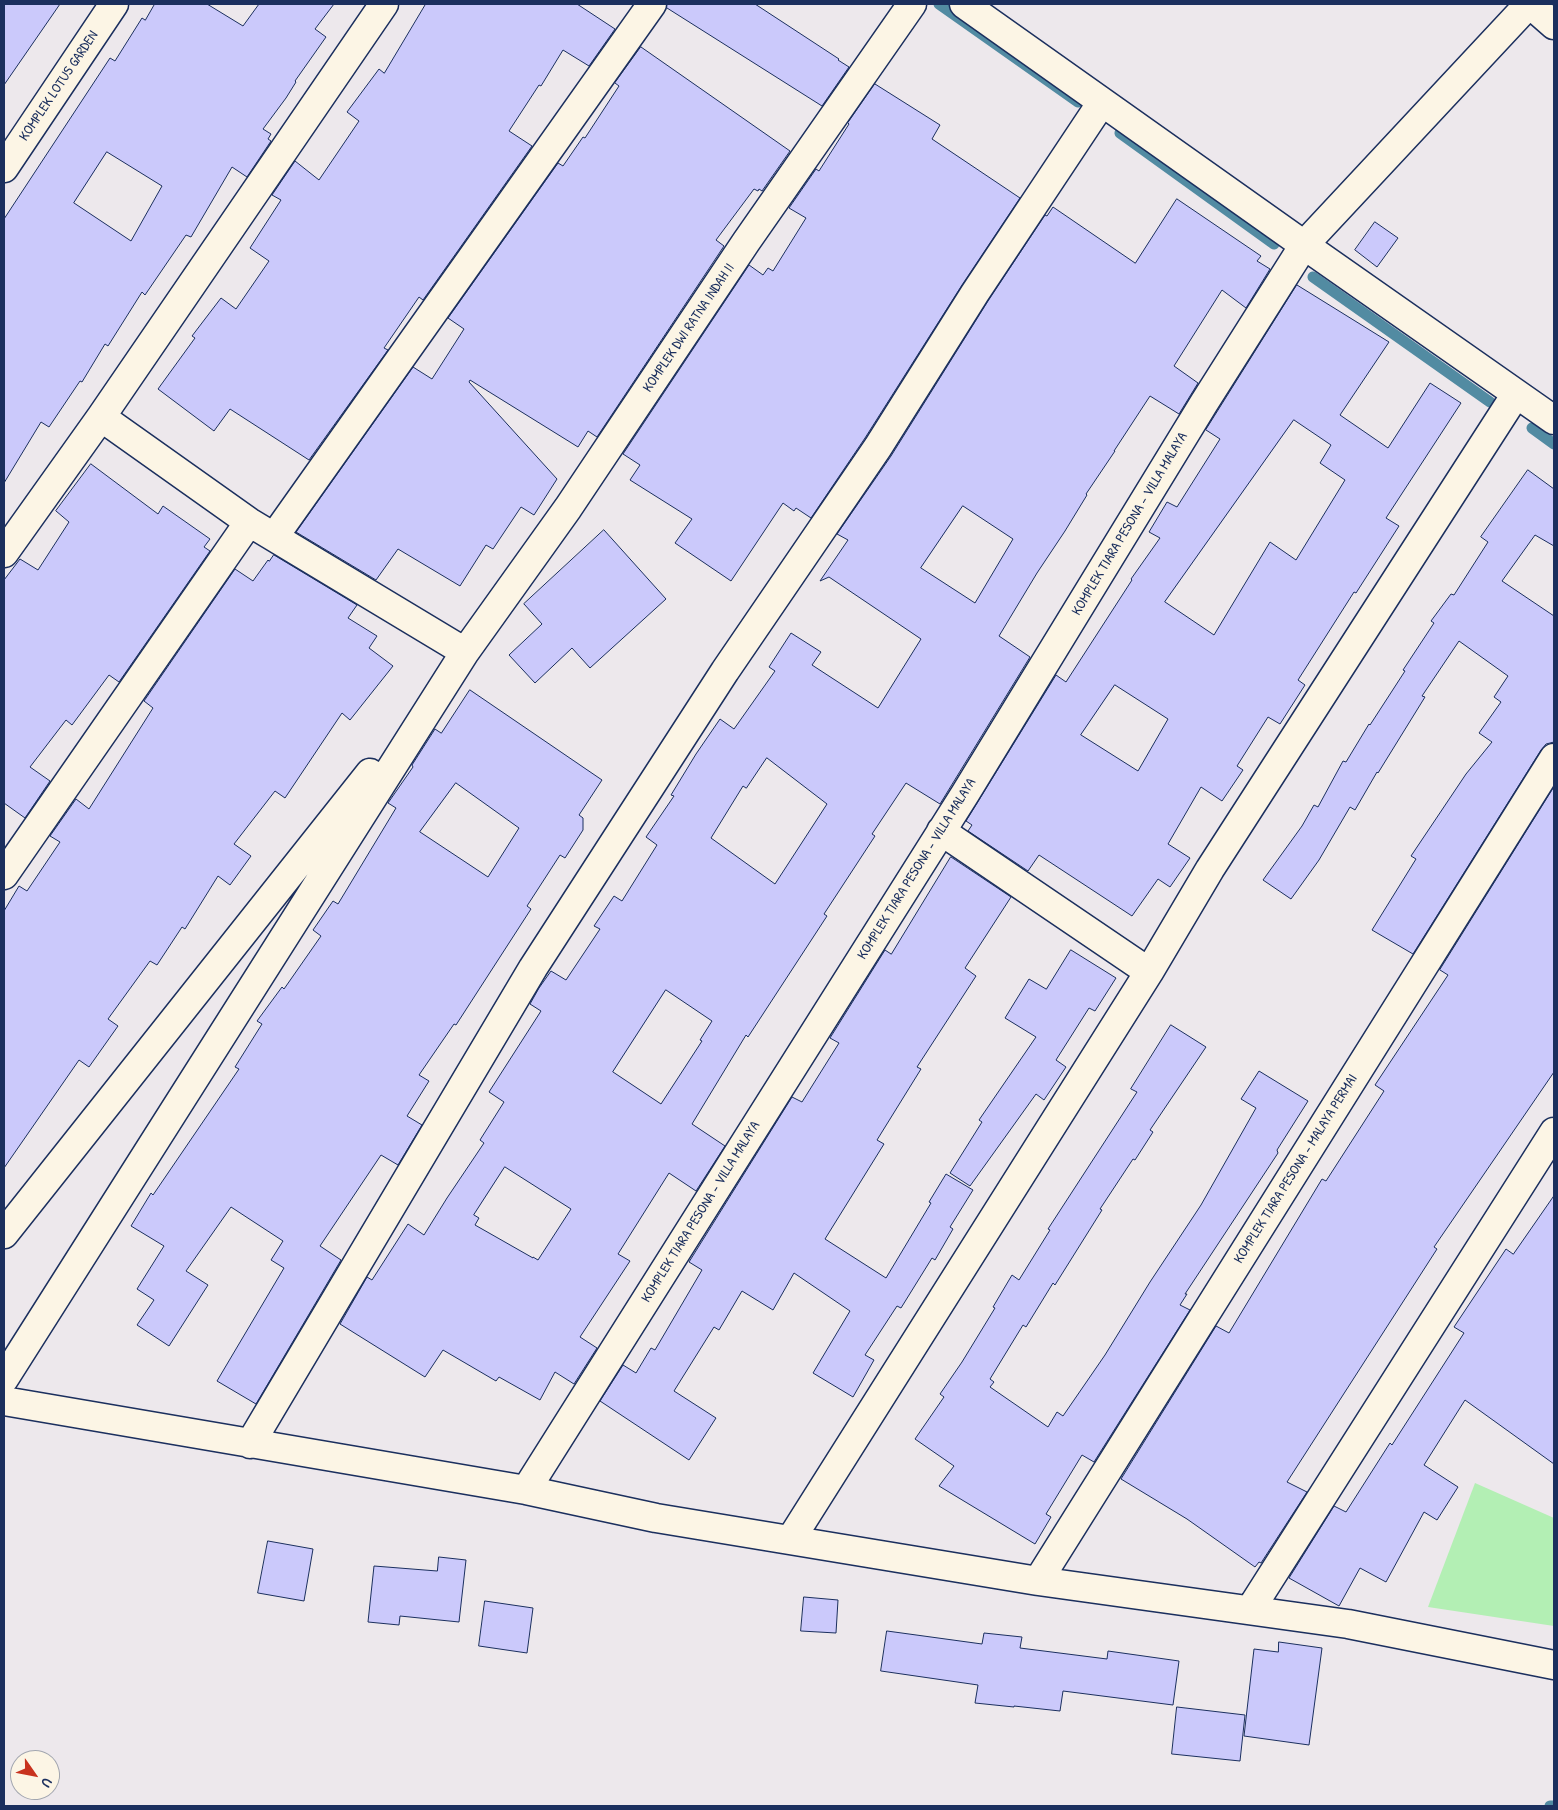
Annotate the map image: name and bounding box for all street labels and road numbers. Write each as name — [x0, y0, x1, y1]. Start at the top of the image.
street label: KOMPLEK LOTUS GARDEN — [16, 28, 102, 144]
street label: KOMPLEK DWI RATNA INDAH II — [640, 260, 738, 396]
street label: KOMPLEK TIARA PESONA - VILLA MALAYA — [1069, 429, 1191, 619]
street label: KOMPLEK TIARA PESONA - VILLA MALAYA — [854, 775, 980, 963]
street label: KOMPLEK TIARA PESONA - MALAYA PERMAI — [1231, 1071, 1361, 1267]
street label: KOMPLEK TIARA PESONA - VILLA MALAYA — [638, 1118, 764, 1306]

